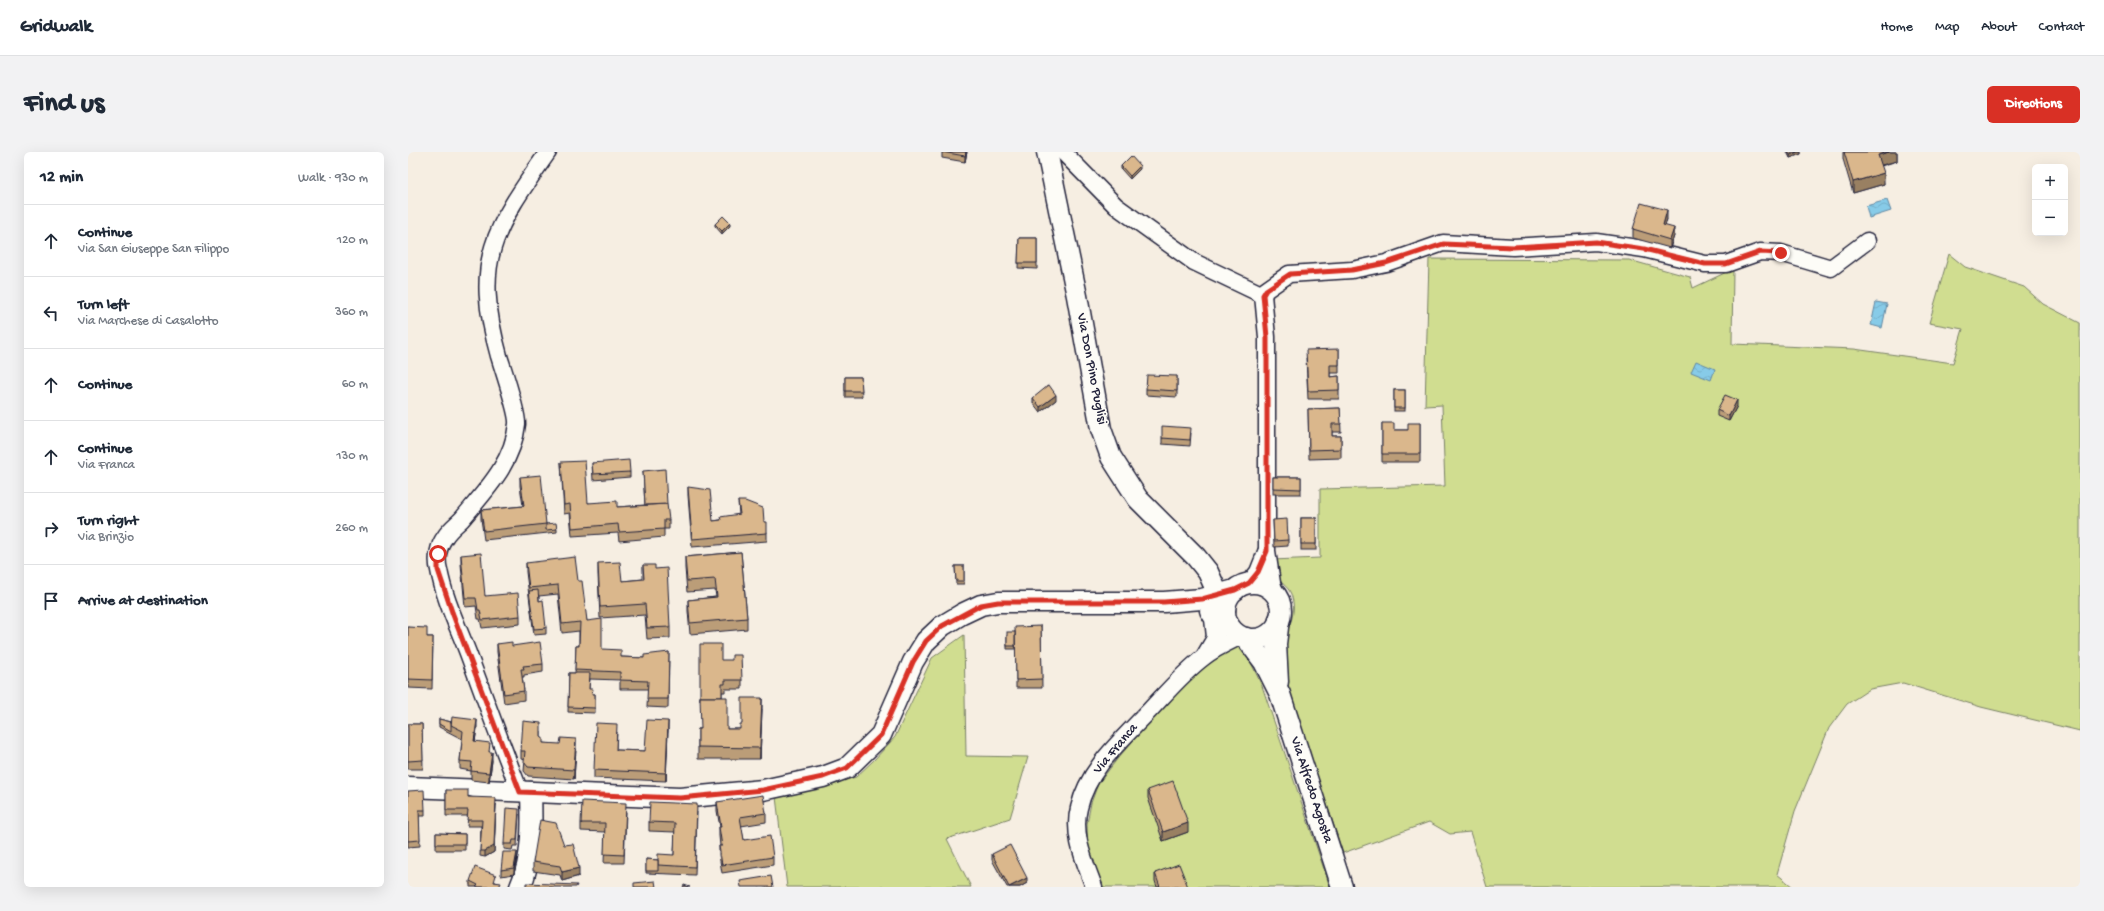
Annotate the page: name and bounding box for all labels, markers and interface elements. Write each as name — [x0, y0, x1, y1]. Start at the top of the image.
text: Gridwalk — [20, 16, 92, 39]
text: Home — [1881, 19, 1913, 36]
text: Map — [1935, 19, 1959, 36]
text: About — [1981, 19, 2017, 36]
text: Contact — [2039, 19, 2084, 36]
button: Directions — [1987, 86, 2080, 123]
text: Find us — [24, 88, 104, 121]
map controls — [2032, 164, 2068, 236]
button: + — [2032, 164, 2068, 200]
text: 12 min — [40, 168, 83, 188]
text: Walk · 930 m — [298, 171, 368, 186]
button: − — [2032, 200, 2068, 236]
text: Continue — [78, 224, 132, 242]
icon: ahead — [40, 230, 62, 252]
text: 120 m — [337, 233, 368, 248]
text: Via San Giuseppe San Filippo — [78, 242, 229, 257]
route end — [1772, 244, 1790, 262]
text: Turn left — [78, 296, 129, 314]
icon: left — [40, 302, 62, 324]
text: 360 m — [335, 305, 368, 320]
street label: Via Don Pino Puglisi — [1072, 311, 1110, 426]
text: Via Marchese di Casalotto — [78, 314, 219, 329]
icon: ahead — [40, 374, 62, 396]
text: Continue — [78, 376, 132, 394]
text: 60 m — [342, 377, 368, 392]
text: Continue — [78, 440, 132, 458]
icon: ahead — [40, 446, 62, 468]
text: 130 m — [336, 449, 368, 464]
text: Via Franca — [78, 458, 135, 473]
text: Turn right — [78, 512, 138, 530]
icon: right — [40, 518, 62, 540]
text: 260 m — [335, 521, 368, 536]
text: Via Brinzio — [78, 530, 134, 545]
route start — [429, 545, 447, 563]
icon: arrive — [40, 590, 62, 612]
text: Arrive at destination — [78, 592, 208, 610]
street label: Via Franca — [1089, 719, 1143, 779]
street label: Via Alfredo Agosta — [1286, 734, 1337, 846]

